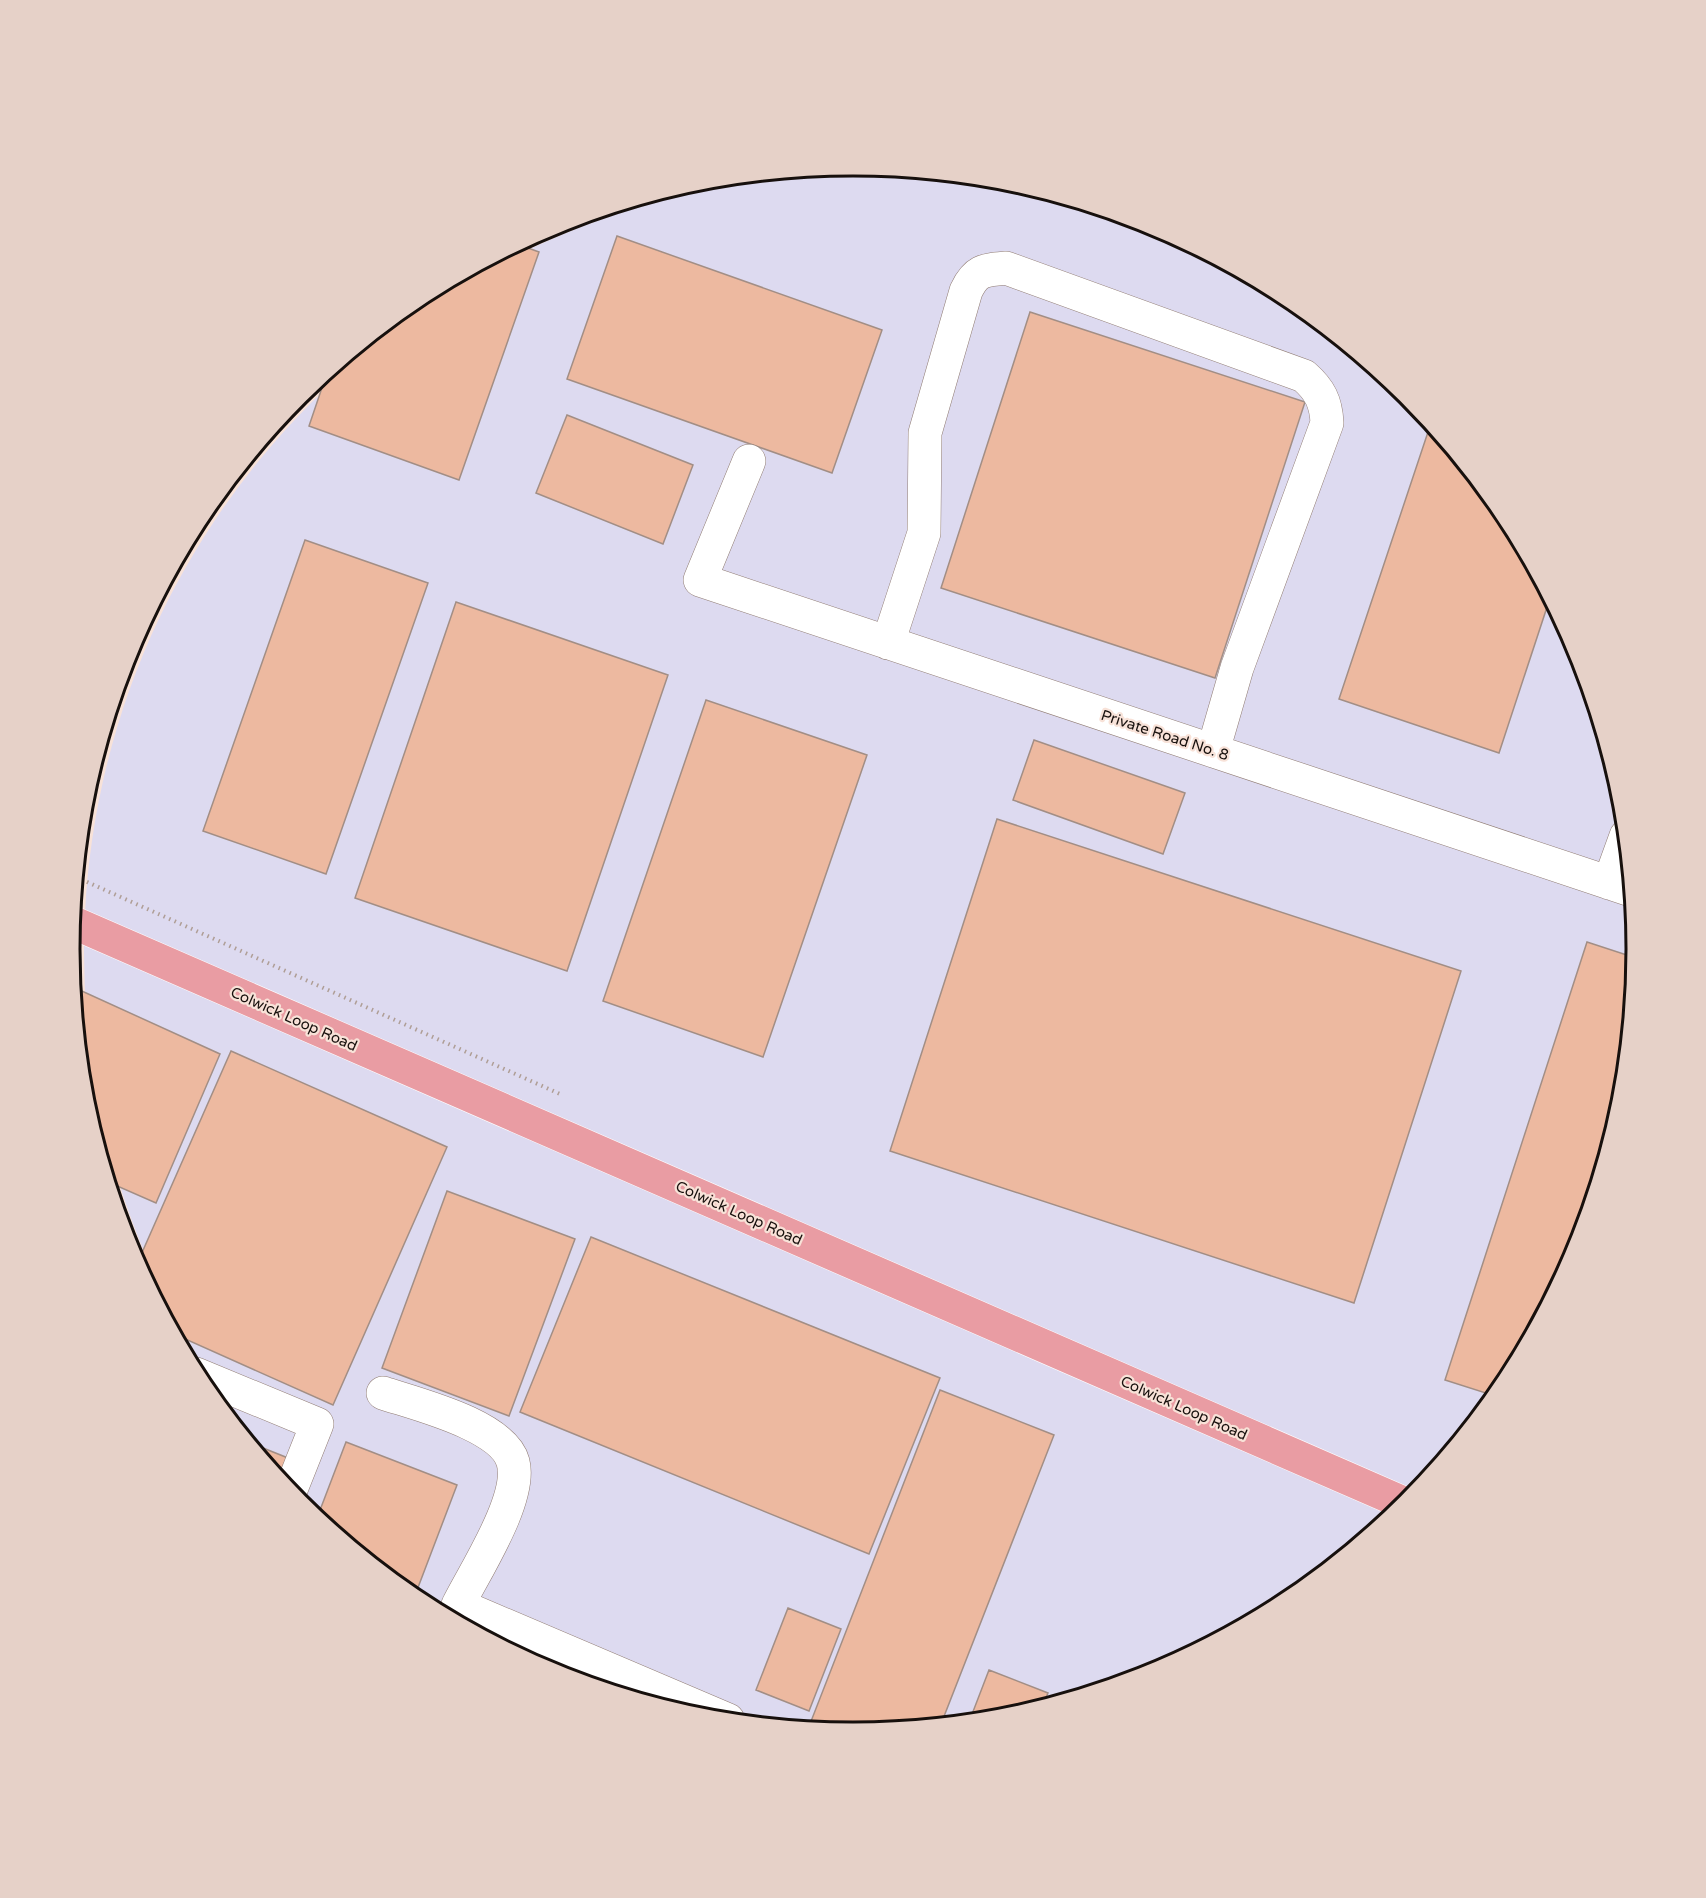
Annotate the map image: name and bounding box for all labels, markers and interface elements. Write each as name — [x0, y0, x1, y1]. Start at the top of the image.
street label: Private Road No. 8 — [1099, 706, 1231, 764]
street label: Colwick Loop Road — [228, 983, 360, 1055]
street label: Colwick Loop Road — [673, 1177, 805, 1249]
street label: Colwick Loop Road — [1118, 1372, 1250, 1444]

